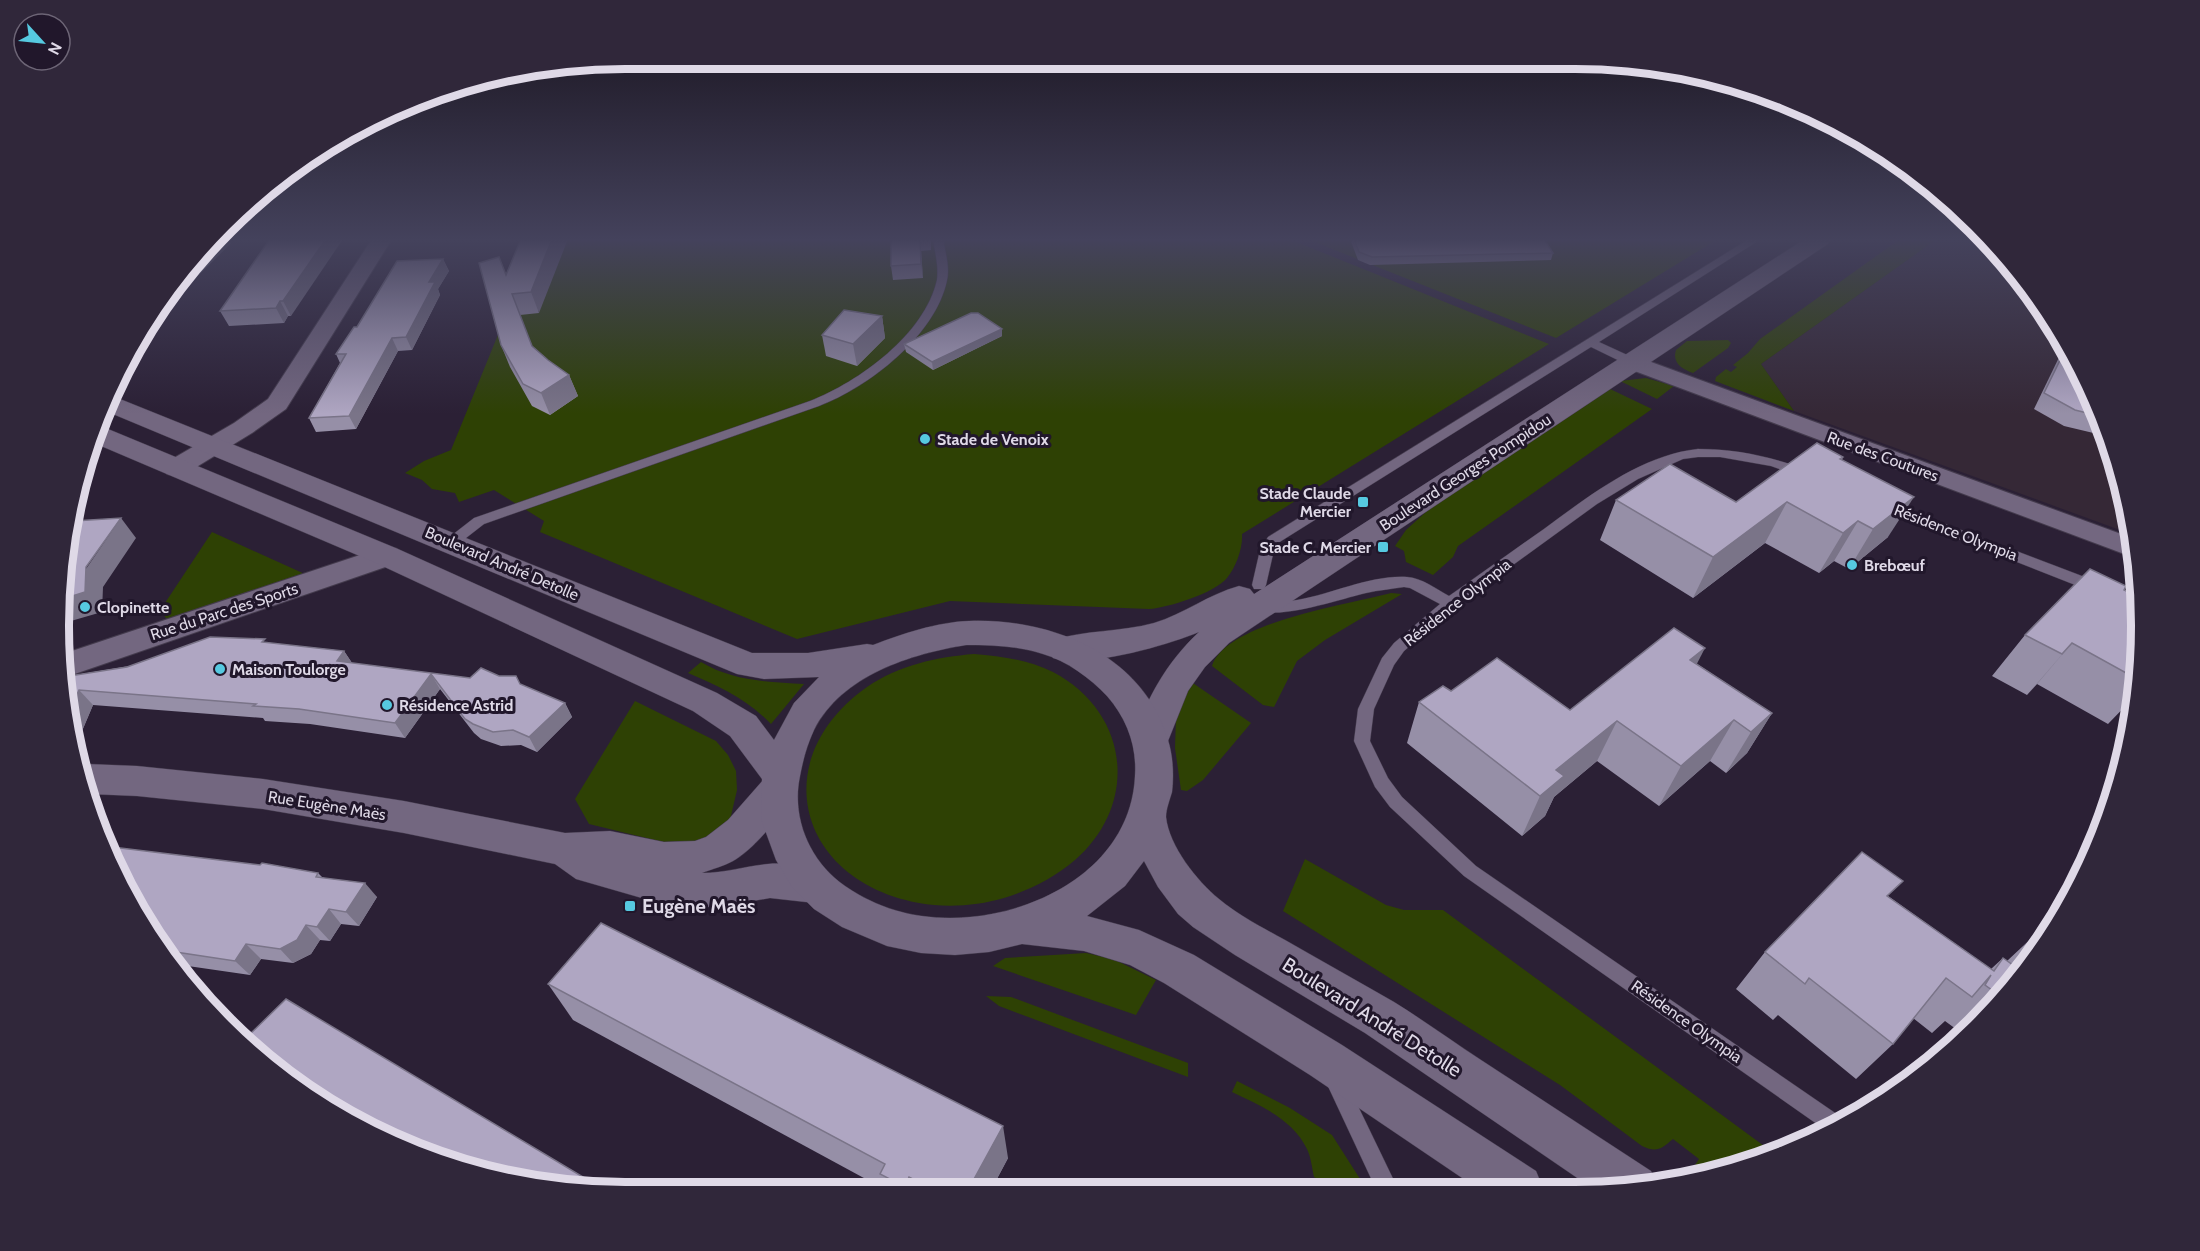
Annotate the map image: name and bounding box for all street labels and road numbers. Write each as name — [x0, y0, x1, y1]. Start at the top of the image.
street label: Boulevard Georges Pompidou — [1376, 410, 1555, 535]
street label: Rue des Coutures — [1825, 428, 1941, 486]
street label: Résidence Olympia — [1892, 500, 2020, 565]
street label: Boulevard André Detolle — [422, 522, 582, 604]
street label: Résidence Olympia — [1400, 555, 1515, 650]
street label: Rue du Parc des Sports — [148, 579, 301, 644]
street label: Rue Eugène Maës — [267, 787, 387, 824]
street label: Boulevard André Detolle — [1278, 952, 1466, 1082]
street label: Résidence Olympia — [1628, 976, 1746, 1067]

